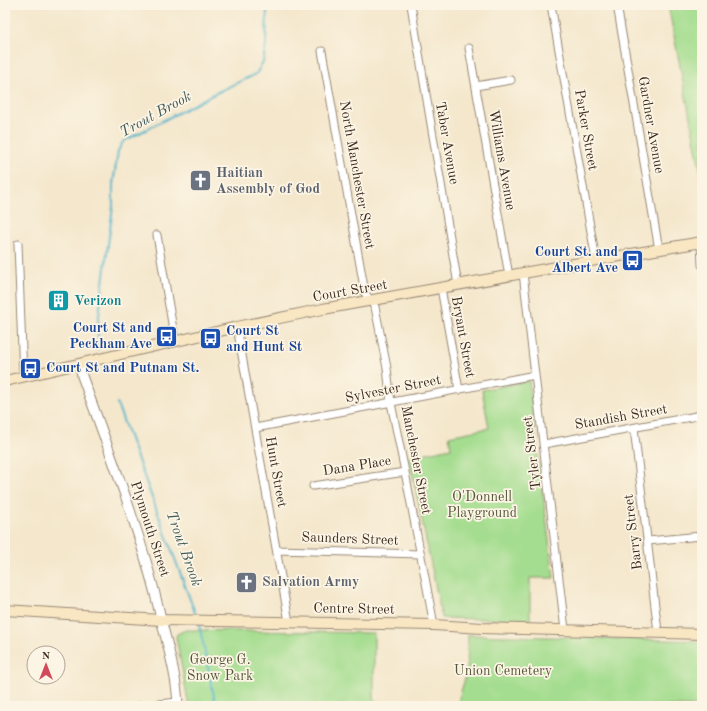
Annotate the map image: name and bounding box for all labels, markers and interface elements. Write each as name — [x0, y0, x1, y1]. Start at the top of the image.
street label: Gardner Avenue — [636, 75, 666, 175]
street label: Parker Street — [572, 88, 600, 172]
water label: Trout Brook — [118, 89, 194, 141]
street label: North Manchester Street — [337, 100, 377, 250]
street label: Taber Avenue — [433, 100, 461, 186]
street label: Williams Avenue — [486, 109, 518, 211]
place label: Haitian Assembly of God — [216, 166, 320, 196]
church icon: Haitian Assembly of God — [187, 168, 213, 194]
place label: Court St. and Albert Ave — [535, 245, 618, 275]
bus stop icon: Court St. and Albert Ave — [620, 247, 646, 273]
street label: Court Street — [312, 278, 388, 304]
building icon: Verizon — [46, 288, 72, 314]
place label: Verizon — [74, 294, 122, 308]
street label: Bryant Street — [449, 295, 477, 379]
place label: Court St and Peckham Ave — [69, 321, 152, 351]
bus stop icon: Court St and Peckham Ave — [154, 323, 180, 349]
place label: Court St and Hunt St — [226, 324, 302, 354]
bus stop icon: Court St and Hunt St — [197, 326, 223, 352]
bus stop icon: Court St and Putnam St. — [17, 355, 43, 381]
place label: Court St and Putnam St. — [46, 361, 200, 375]
street label: Sylvester Street — [344, 373, 442, 405]
street label: Standish Street — [574, 402, 669, 432]
street label: Manchester Street — [399, 404, 433, 516]
street label: Tyler Street — [521, 415, 543, 491]
street label: Hunt Street — [263, 435, 289, 509]
street label: Dana Place — [322, 454, 392, 478]
street label: Plymouth Street — [128, 479, 172, 579]
park label: O'Donnell Playground — [447, 490, 517, 520]
street label: Barry Street — [621, 493, 645, 571]
water label: Trout Brook — [162, 509, 204, 589]
street label: Saunders Street — [301, 530, 399, 548]
church icon: Salvation Army — [233, 569, 259, 595]
place label: Salvation Army — [262, 575, 359, 589]
street label: Centre Street — [313, 601, 395, 617]
north arrow — [26, 645, 66, 685]
text: N — [42, 651, 51, 662]
park label: George G. Snow Park — [187, 653, 253, 683]
park label: Union Cemetery — [454, 664, 553, 678]

